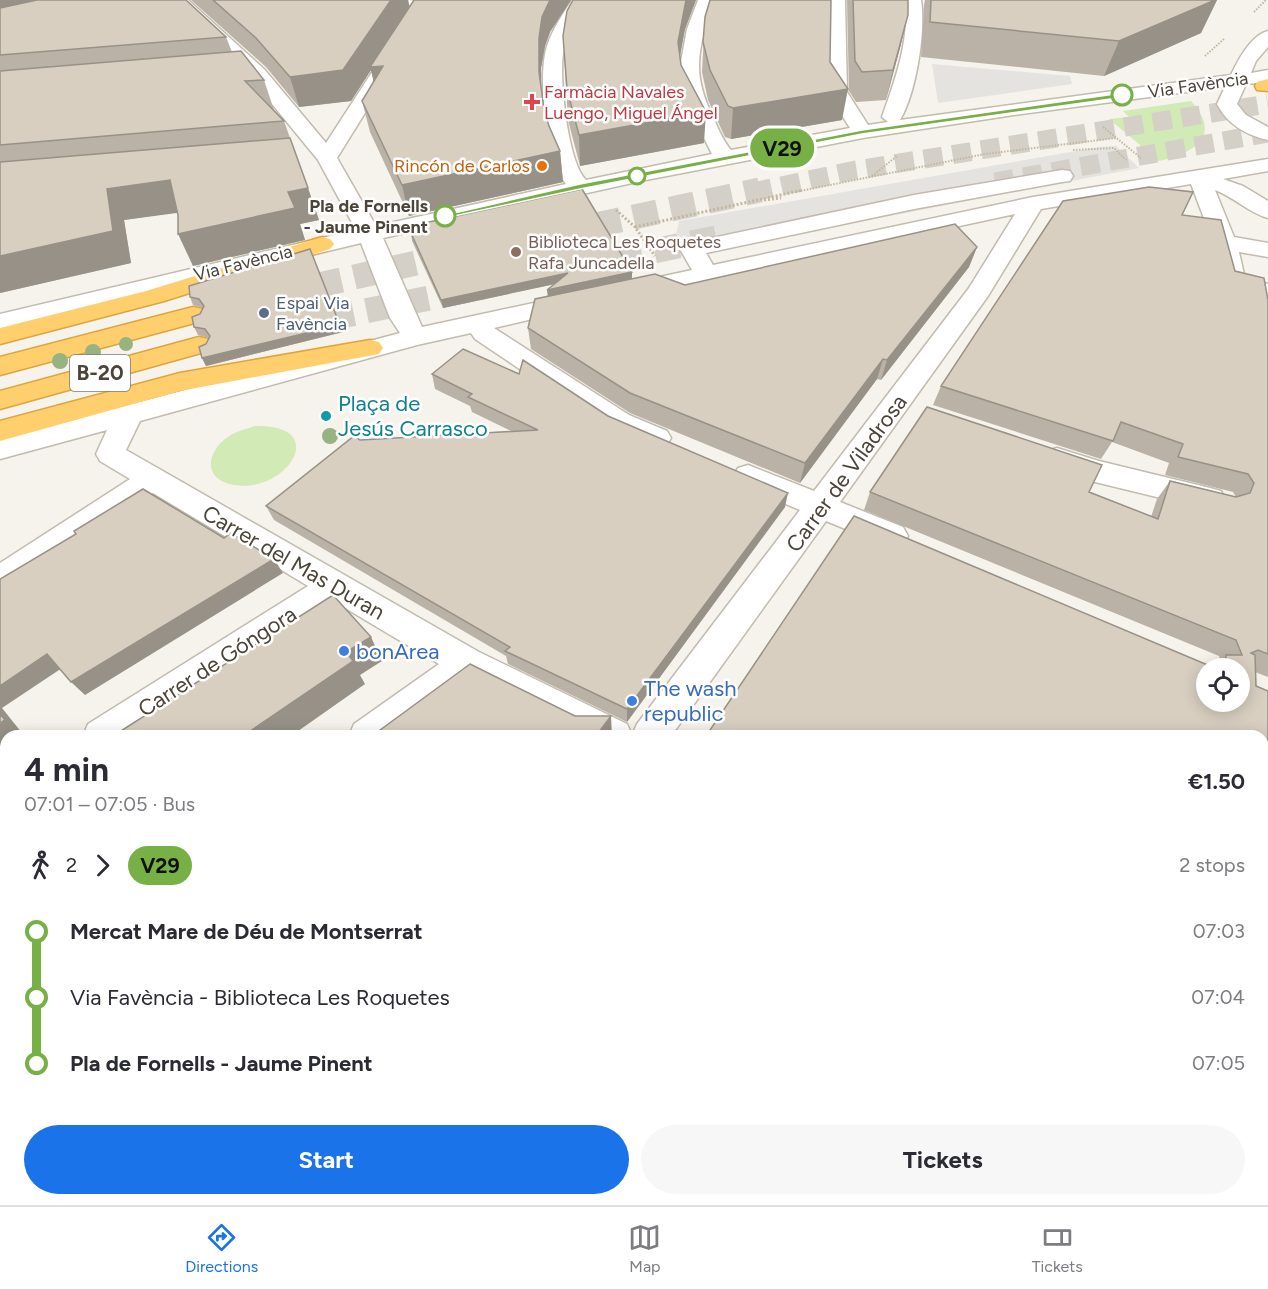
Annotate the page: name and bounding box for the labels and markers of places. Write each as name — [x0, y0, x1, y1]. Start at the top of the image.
place label: Farmàcia Navales Luengo, Miguel Ángel — [544, 81, 718, 124]
unlabelled marker — [1111, 84, 1133, 106]
marker: Farmàcia Navales Luengo, Miguel Ángel — [525, 95, 539, 109]
place label: Rincón de Carlos — [394, 155, 530, 177]
marker: Rincón de Carlos — [535, 159, 549, 173]
unlabelled marker — [628, 167, 646, 185]
place label: Pla de Fornells - Jaume Pinent — [303, 195, 429, 238]
marker: Pla de Fornells - Jaume Pinent — [434, 205, 456, 227]
place label: Biblioteca Les Roquetes Rafa Juncadella — [528, 231, 721, 274]
marker: Biblioteca Les Roquetes Rafa Juncadella — [509, 245, 523, 259]
place label: Espai Via Favència — [276, 292, 349, 335]
marker: Espai Via Favència — [257, 306, 271, 320]
place label: Plaça de Jesús Carrasco — [338, 390, 488, 442]
marker: Plaça de Jesús Carrasco — [319, 409, 333, 423]
place label: bonArea — [356, 638, 440, 665]
marker: bonArea — [337, 644, 351, 658]
place label: The wash republic — [644, 675, 737, 727]
marker: The wash republic — [625, 694, 639, 708]

